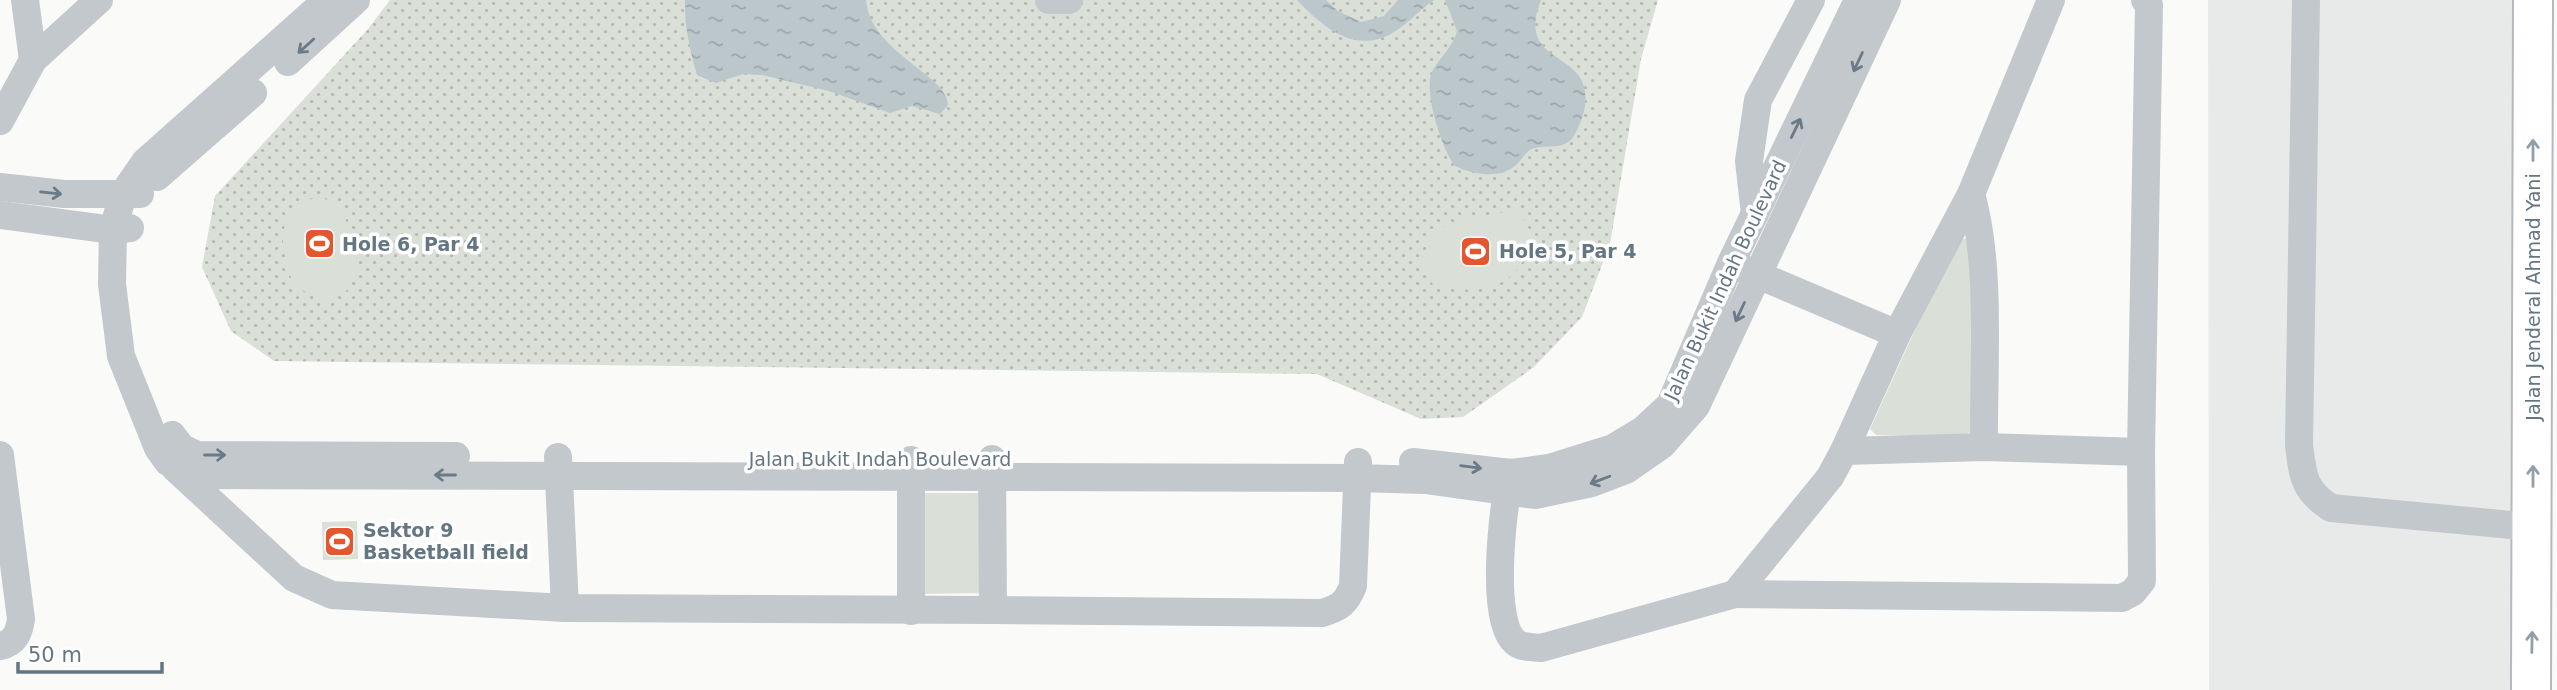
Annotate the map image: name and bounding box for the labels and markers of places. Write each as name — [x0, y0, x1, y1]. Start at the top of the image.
sports icon: Hole 6, Par 4 — [302, 227, 336, 261]
place label: Hole 6, Par 4 — [342, 233, 479, 255]
sports icon: Hole 5, Par 4 — [1459, 234, 1493, 268]
place label: Hole 5, Par 4 — [1499, 240, 1636, 262]
place label: Sektor 9 Basketball field — [363, 519, 529, 563]
sports icon: Sektor 9 Basketball field — [323, 524, 357, 558]

